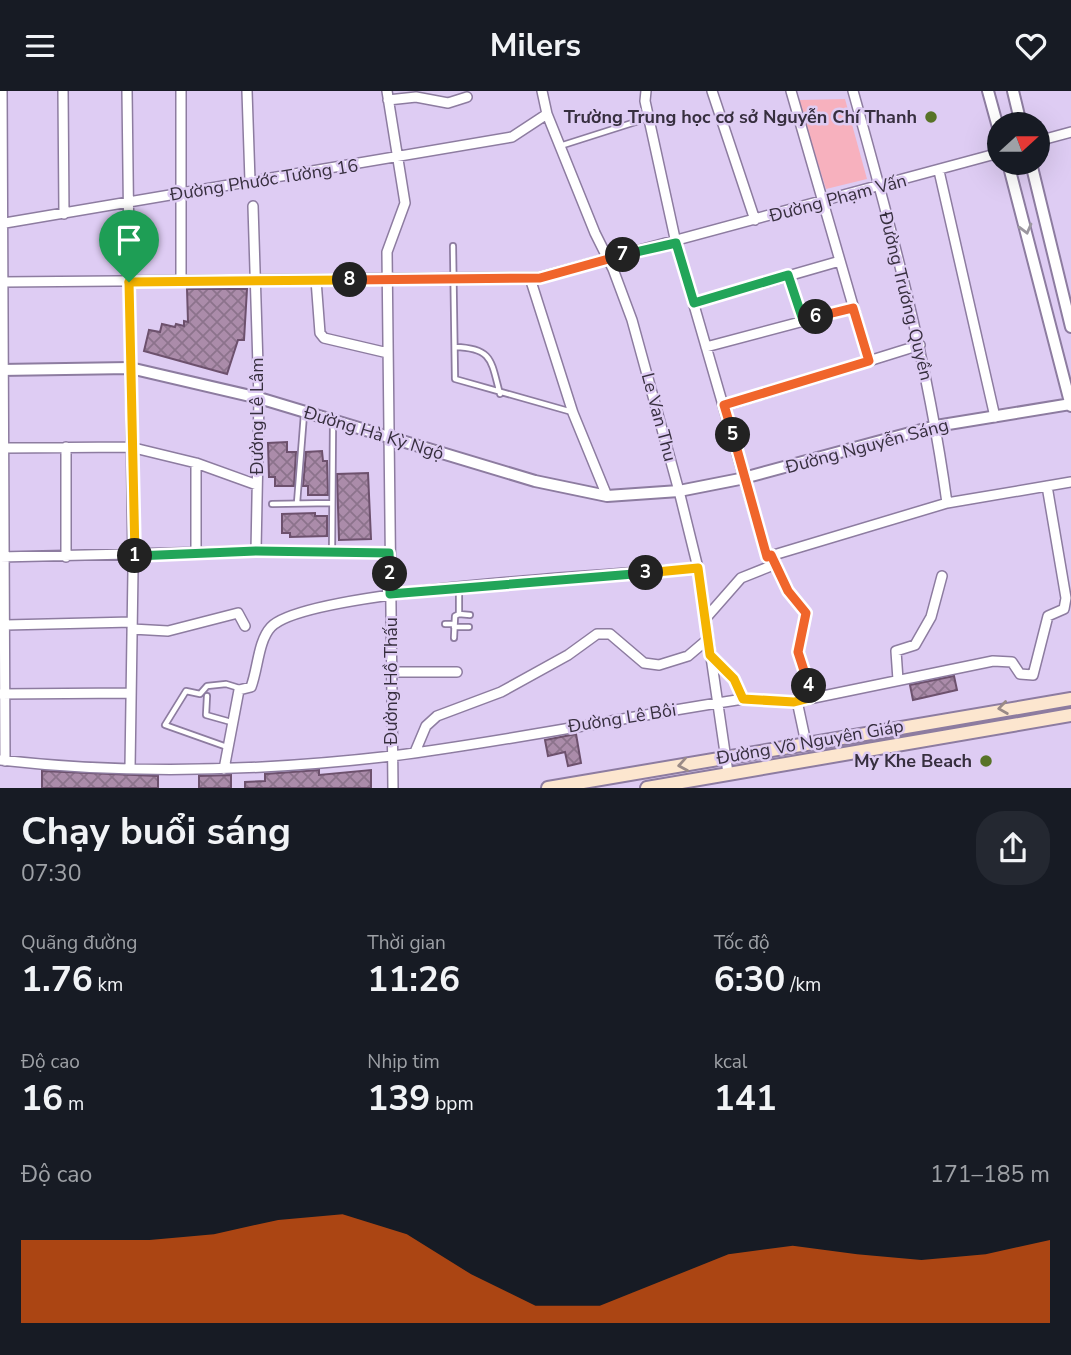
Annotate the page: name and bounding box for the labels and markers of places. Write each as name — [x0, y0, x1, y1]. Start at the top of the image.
place label: Trường Trung học cơ sở Nguyễn Chí Thanh — [564, 105, 917, 129]
marker: Trường Trung học cơ sở Nguyễn Chí Thanh — [923, 109, 939, 125]
pin — [99, 210, 159, 282]
pin: 7 — [606, 237, 640, 273]
pin: 8 — [332, 263, 368, 297]
pin: 6 — [798, 299, 834, 335]
pin: 5 — [716, 417, 750, 453]
pin: 1 — [118, 539, 152, 573]
pin: 3 — [628, 555, 664, 591]
pin: 2 — [372, 557, 408, 591]
pin: 4 — [792, 669, 826, 703]
place label: My Khe Beach — [854, 749, 972, 773]
marker: My Khe Beach — [978, 753, 994, 769]

